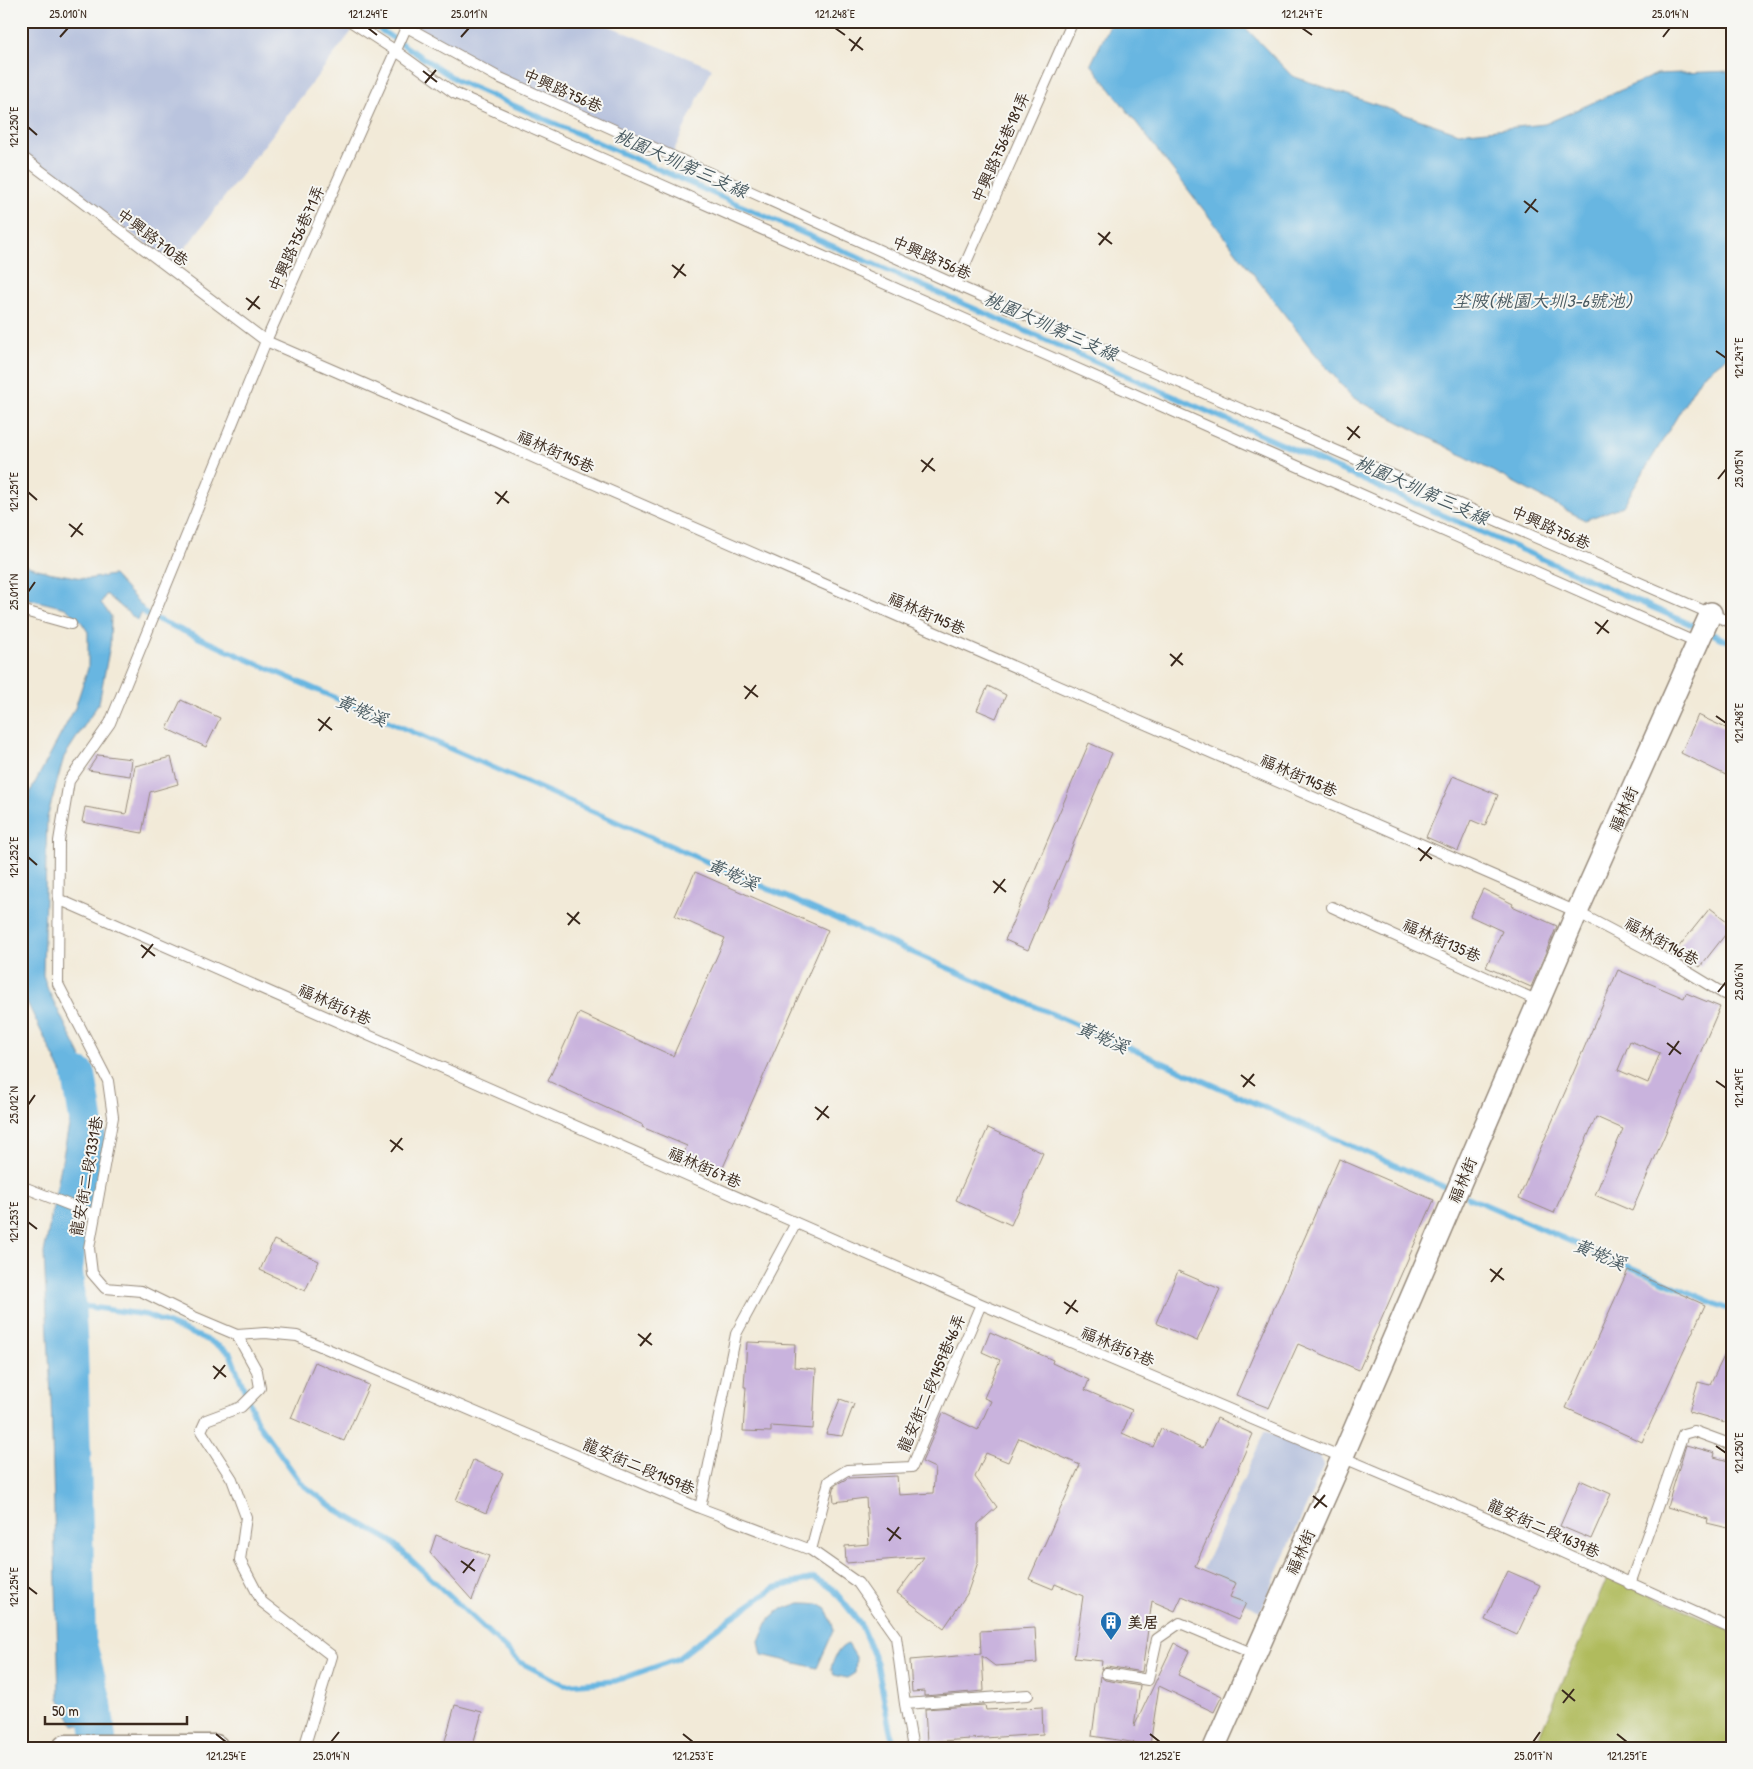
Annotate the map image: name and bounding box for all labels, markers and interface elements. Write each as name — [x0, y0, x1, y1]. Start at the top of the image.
text: 25.010°N — [49, 5, 87, 22]
text: 121.249°E — [348, 5, 388, 22]
text: 25.011°N — [451, 5, 487, 22]
text: 121.248°E — [815, 5, 856, 22]
text: 121.247°E — [1281, 5, 1323, 22]
text: 25.014°N — [1652, 5, 1688, 22]
street label: 中興路756巷 — [520, 63, 606, 117]
street label: 中興路756巷181弄 — [966, 88, 1034, 206]
text: 121.250°E — [5, 106, 22, 148]
water label: 桃園大圳第三支線 — [610, 122, 753, 204]
street label: 中興路756巷71弄 — [263, 181, 329, 295]
street label: 中興路710巷 — [112, 203, 194, 271]
street label: 中興路756巷 — [889, 230, 975, 284]
water label: 桃園大圳第三支線 — [980, 285, 1123, 367]
water label: 坔陂(桃園大圳3-6號池) — [1452, 288, 1633, 313]
text: 121.247°E — [1730, 337, 1747, 379]
street label: 福林街145巷 — [514, 424, 598, 478]
water label: 桃園大圳第三支線 — [1351, 449, 1494, 531]
text: 25.015°N — [1730, 450, 1747, 488]
text: 121.251°E — [5, 471, 22, 512]
street label: 中興路756巷 — [1508, 500, 1594, 554]
text: 25.011°N — [5, 574, 22, 610]
street label: 福林街145巷 — [885, 586, 969, 640]
water label: 黃墘溪 — [332, 688, 393, 733]
text: 121.248°E — [1730, 702, 1747, 743]
street label: 福林街145巷 — [1257, 748, 1341, 802]
street label: 福林街 — [1603, 783, 1643, 835]
text: 121.252°E — [5, 836, 22, 878]
water label: 黃墘溪 — [703, 852, 764, 897]
street label: 福林街146巷 — [1621, 911, 1703, 971]
street label: 福林街135巷 — [1399, 913, 1485, 967]
text: 25.016°N — [1730, 964, 1747, 1000]
street label: 福林街67巷 — [295, 978, 375, 1030]
water label: 黃墘溪 — [1073, 1015, 1134, 1060]
text: 121.249°E — [1730, 1068, 1747, 1108]
text: 25.012°N — [5, 1086, 22, 1124]
street label: 龍安街二段1331巷 — [65, 1114, 107, 1238]
street label: 福林街67巷 — [665, 1141, 745, 1193]
street label: 福林街 — [1442, 1154, 1482, 1206]
text: 121.253°E — [5, 1201, 22, 1243]
water label: 黃墘溪 — [1570, 1232, 1631, 1276]
street label: 龍安街二段1459巷46弄 — [892, 1310, 970, 1456]
street label: 福林街67巷 — [1078, 1321, 1158, 1371]
street label: 龍安街二段1459巷 — [579, 1432, 699, 1500]
text: 121.250°E — [1730, 1432, 1747, 1474]
street label: 龍安街二段1639巷 — [1484, 1493, 1604, 1563]
street label: 福林街 — [1280, 1526, 1320, 1578]
text: 121.254°E — [5, 1566, 22, 1607]
building icon: 美居 — [1099, 1610, 1123, 1641]
place label: 美居 — [1127, 1611, 1159, 1633]
scale bar — [45, 1694, 188, 1726]
text: 50 m — [52, 1700, 79, 1721]
text: 121.254°E — [206, 1747, 247, 1764]
text: 25.014°N — [313, 1747, 349, 1764]
text: 121.253°E — [672, 1747, 714, 1764]
text: 121.252°E — [1139, 1747, 1181, 1764]
text: 25.017°N — [1514, 1747, 1552, 1764]
text: 121.251°E — [1607, 1747, 1648, 1764]

